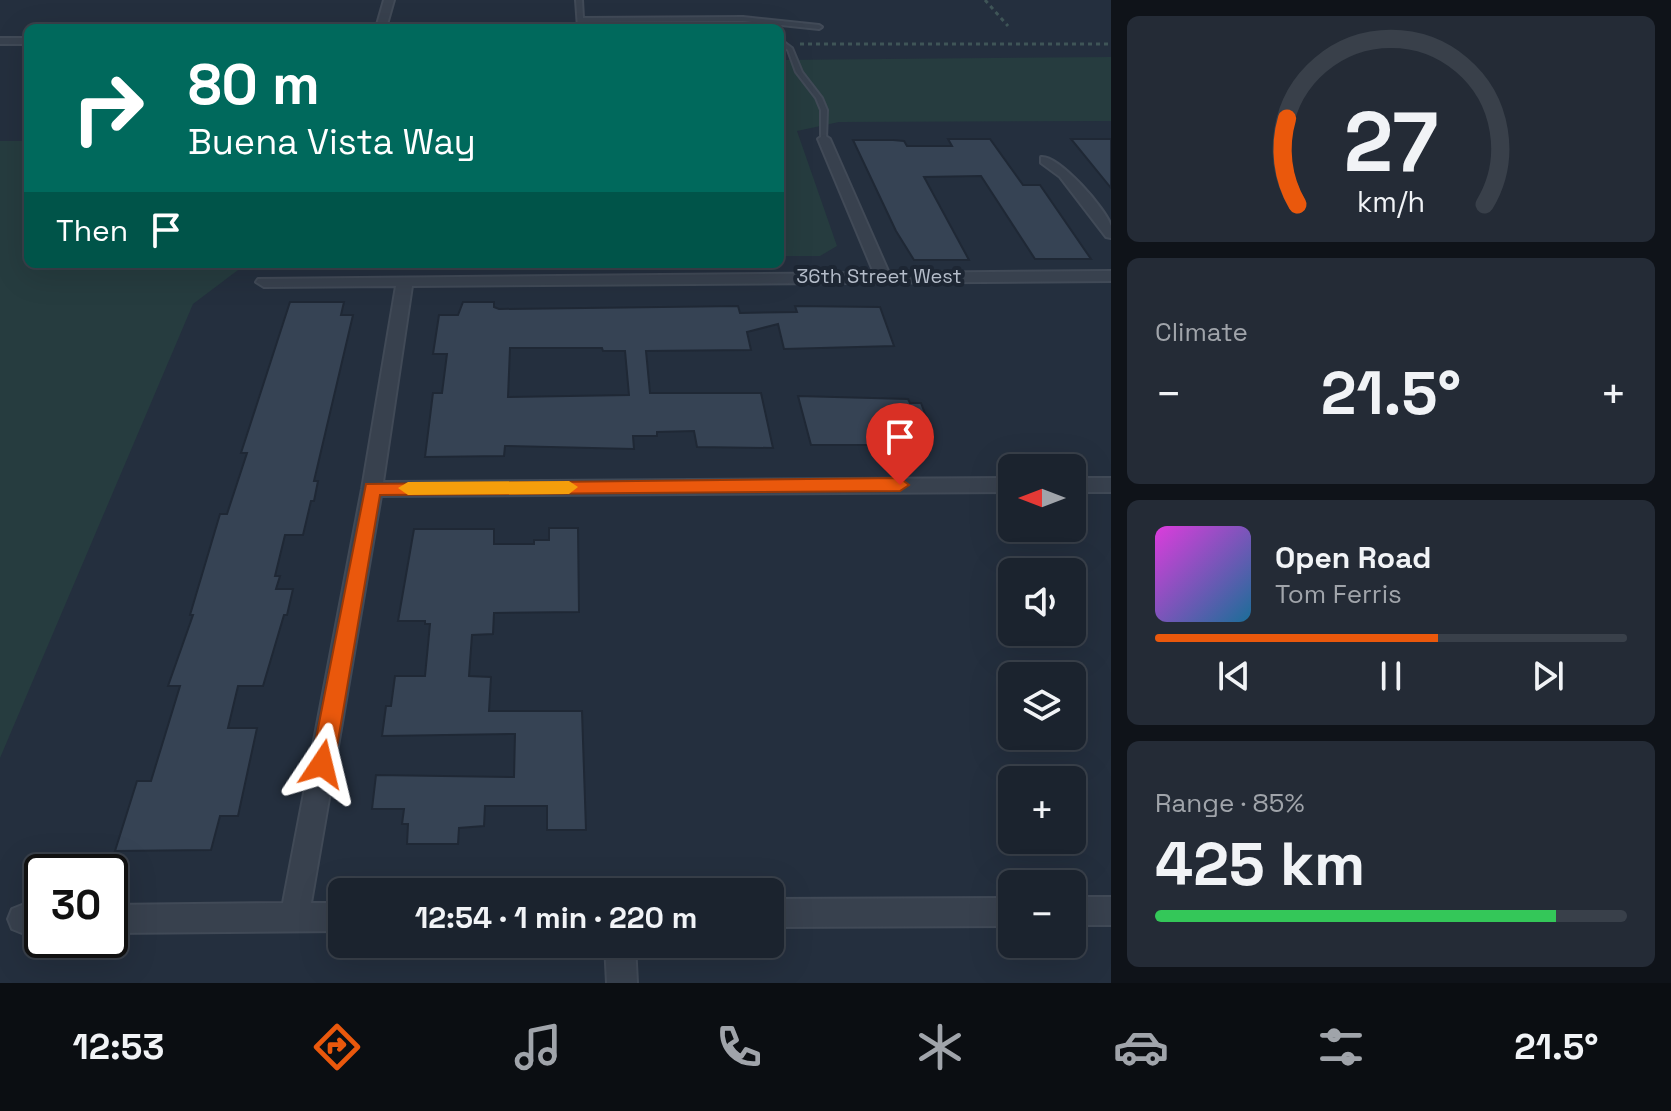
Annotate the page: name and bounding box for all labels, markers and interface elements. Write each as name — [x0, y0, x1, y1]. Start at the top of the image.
text: 80 m — [188, 49, 320, 120]
icon: right — [56, 56, 160, 160]
text: 27 — [1344, 88, 1438, 194]
text: Buena Vista Way — [188, 119, 476, 165]
text: km/h — [1357, 184, 1425, 220]
icon: arrive — [144, 208, 188, 252]
text: Then — [56, 211, 128, 250]
street label: 36th Street West — [796, 263, 962, 289]
text: Climate — [1155, 315, 1248, 349]
text: 21.5° — [1321, 355, 1461, 432]
text: − — [1155, 366, 1182, 422]
text: + — [1600, 366, 1627, 422]
pin — [866, 403, 934, 485]
icon: arrive — [878, 415, 922, 459]
north arrow — [998, 454, 1086, 542]
map controls — [998, 454, 1086, 958]
text: Open Road — [1275, 538, 1431, 577]
button: sound — [998, 558, 1086, 646]
text: Tom Ferris — [1275, 577, 1402, 611]
icon: previous — [1212, 654, 1256, 698]
icon: pause — [1369, 654, 1413, 698]
icon: next — [1526, 654, 1570, 698]
button: layers — [998, 662, 1086, 750]
position arrow — [280, 722, 364, 806]
button: + — [998, 766, 1086, 854]
text: Range · 85% — [1155, 786, 1304, 820]
text: 425 km — [1155, 826, 1365, 903]
speed limit sign: 30 — [24, 854, 128, 958]
button: − — [998, 870, 1086, 958]
text: 12:54 · 1 min · 220 m — [415, 898, 697, 937]
icon: directions — [309, 1019, 365, 1075]
icon: music — [510, 1019, 566, 1075]
icon: phone — [711, 1019, 767, 1075]
icon: climate — [912, 1019, 968, 1075]
icon: car — [1113, 1019, 1169, 1075]
icon: filters — [1313, 1019, 1369, 1075]
text: 12:53 — [72, 1024, 164, 1070]
text: 21.5° — [1514, 1024, 1598, 1070]

